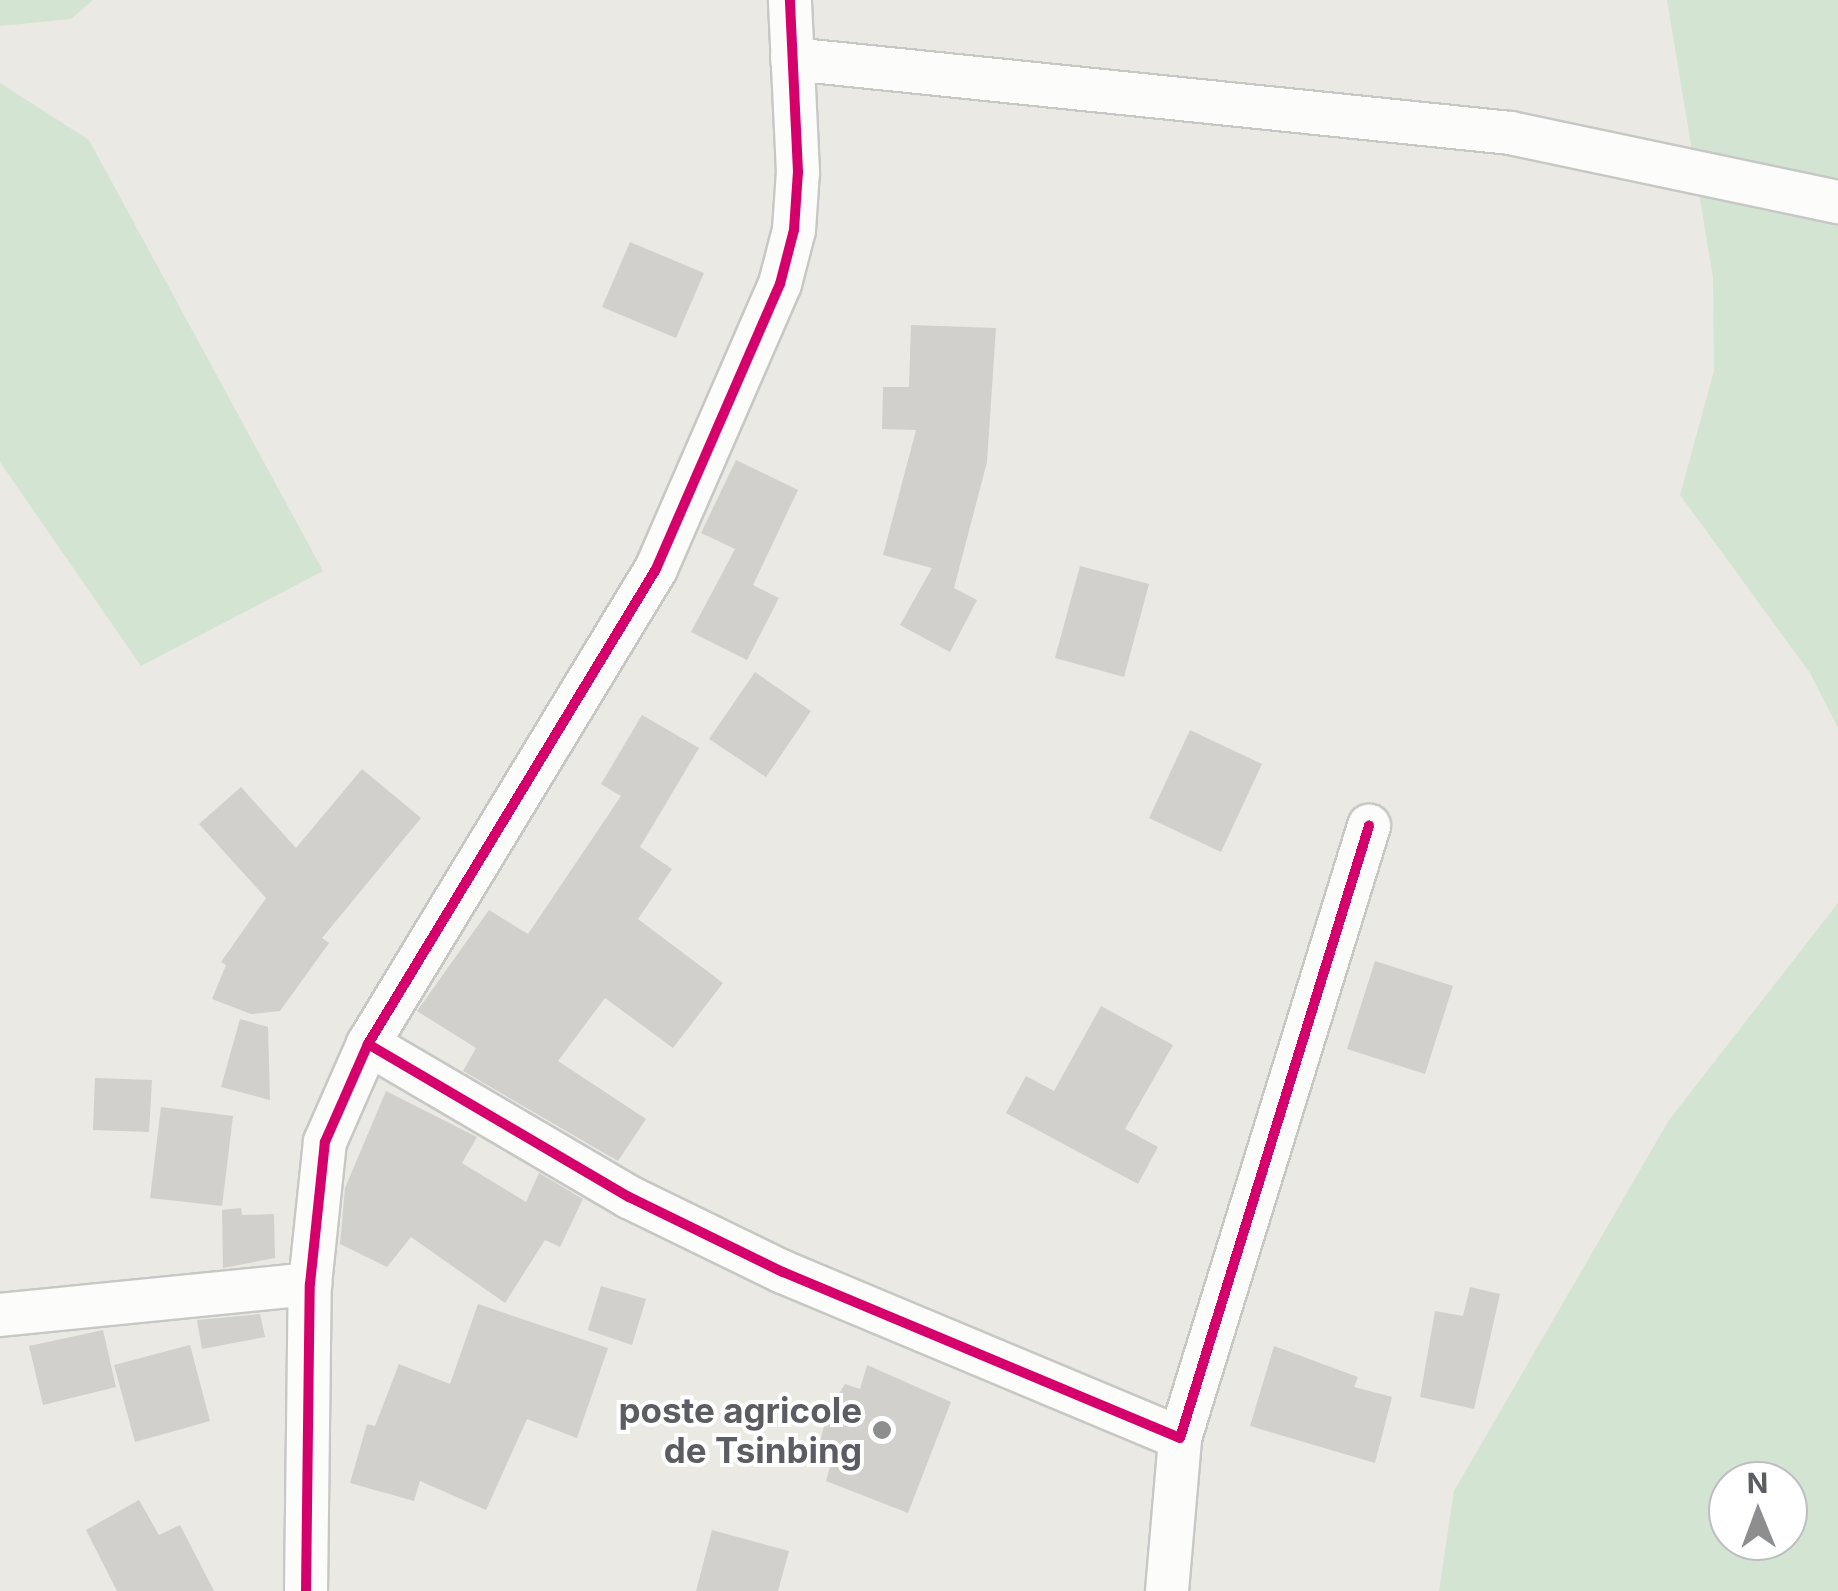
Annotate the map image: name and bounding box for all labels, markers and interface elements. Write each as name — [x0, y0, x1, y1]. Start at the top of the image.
place label: poste agricole de Tsinbing — [618, 1389, 862, 1471]
marker: poste agricole de Tsinbing — [871, 1419, 893, 1441]
north arrow — [1708, 1461, 1808, 1561]
text: N — [1747, 1466, 1768, 1500]

